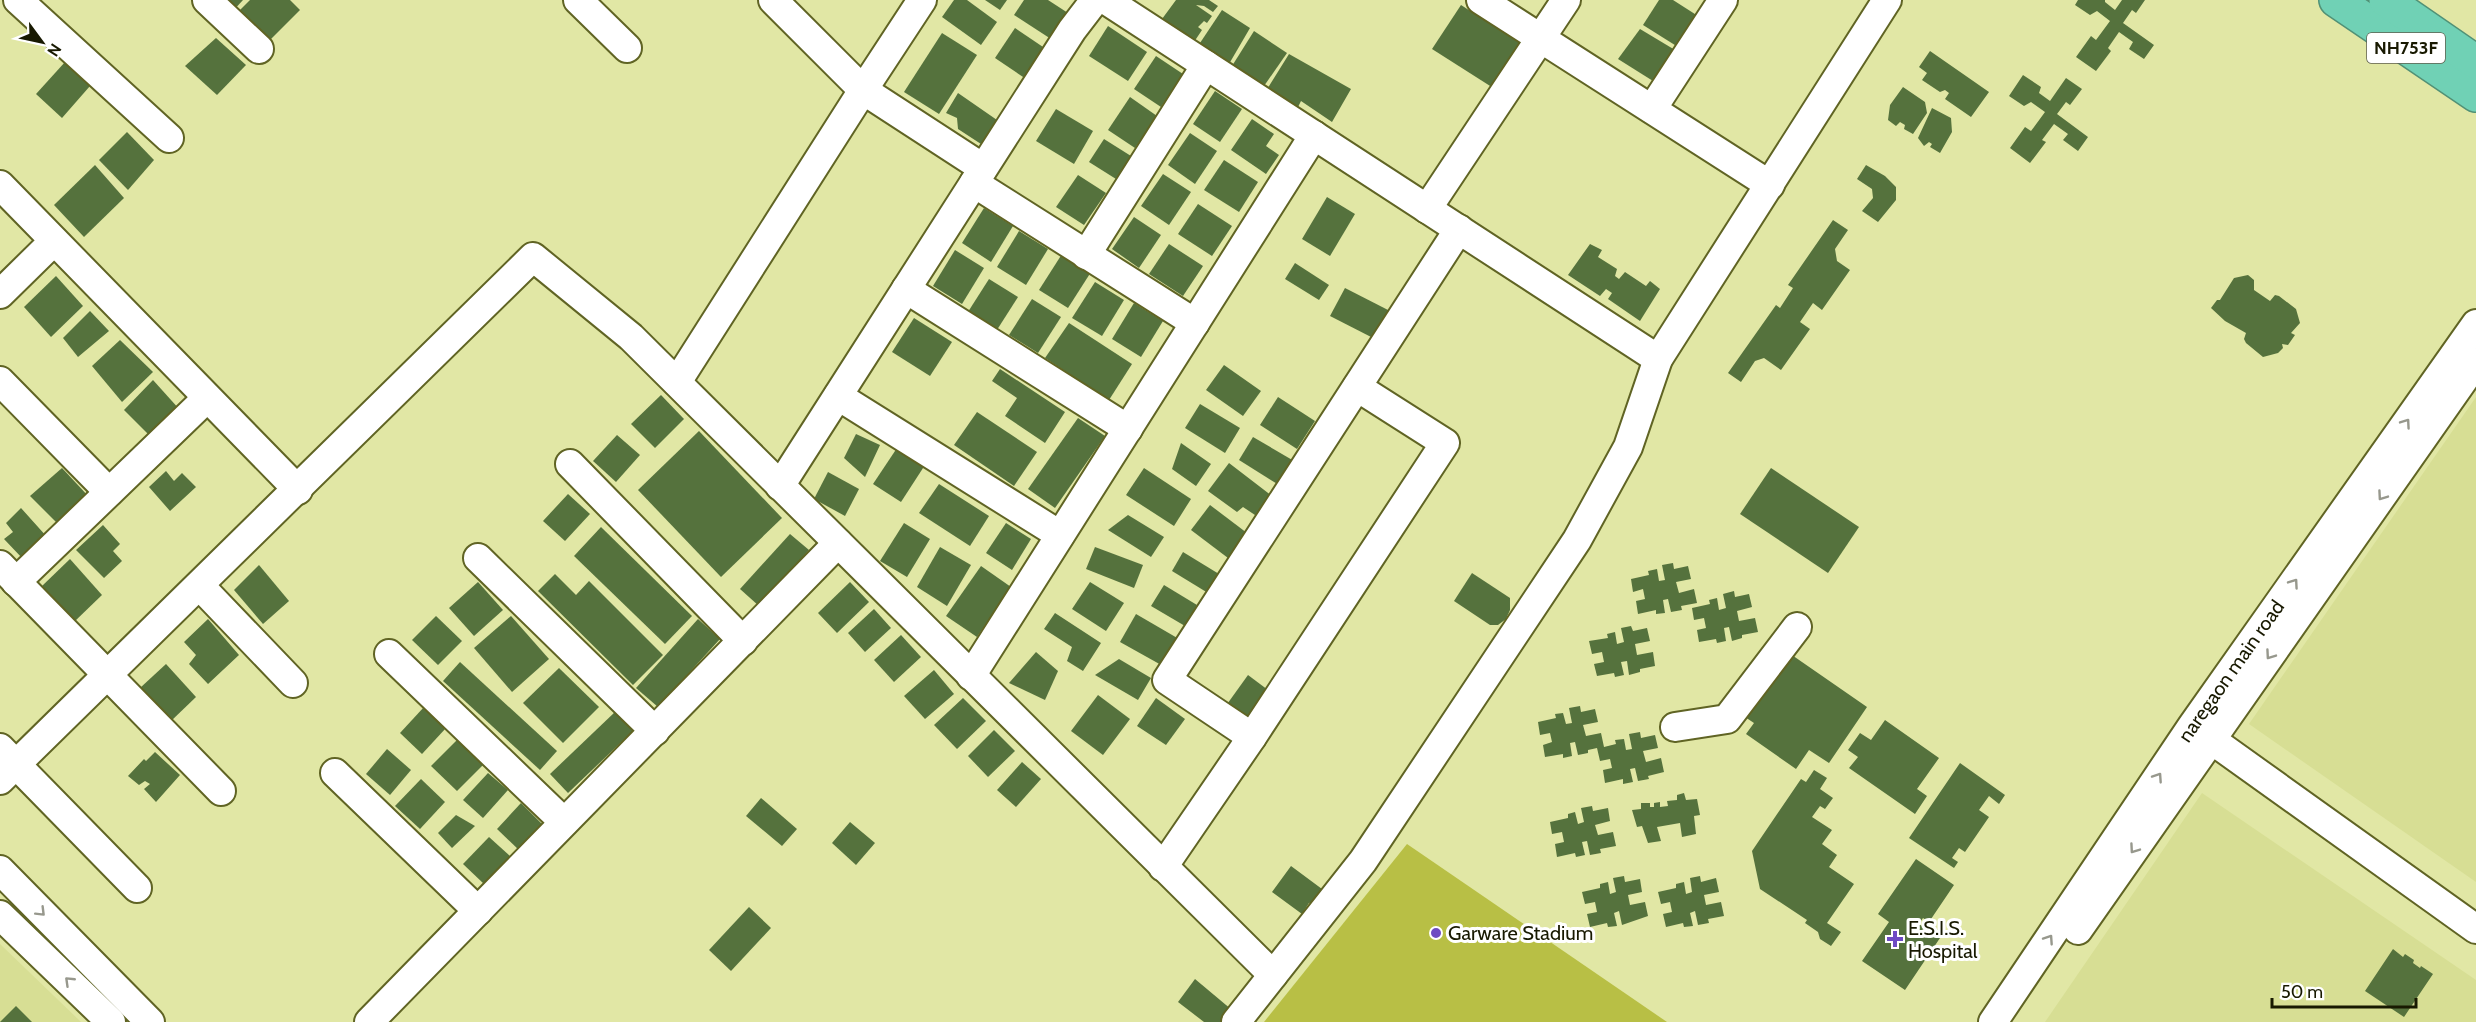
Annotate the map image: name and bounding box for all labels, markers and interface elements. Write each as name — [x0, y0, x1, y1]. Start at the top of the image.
north arrow — [12, 12, 72, 72]
road number: NH753F — [2367, 33, 2445, 63]
text: N — [43, 40, 65, 60]
one-way arrow — [2399, 419, 2410, 430]
one-way arrow — [2378, 489, 2389, 500]
one-way arrow — [2287, 578, 2298, 589]
street label: naregaon main road — [2173, 595, 2289, 747]
one-way arrow — [2266, 649, 2277, 660]
one-way arrow — [2151, 773, 2162, 784]
one-way arrow — [2130, 843, 2141, 854]
one-way arrow — [34, 904, 45, 915]
place label: E.S.I.S. Hospital — [1908, 916, 1978, 963]
place label: Garware Stadium — [1448, 921, 1593, 945]
marker: Garware Stadium — [1429, 926, 1443, 940]
marker: E.S.I.S. Hospital — [1886, 930, 1904, 948]
one-way arrow — [2042, 934, 2053, 945]
scale bar — [2272, 971, 2416, 1009]
one-way arrow — [66, 978, 77, 989]
text: 50 m — [2281, 981, 2323, 1003]

